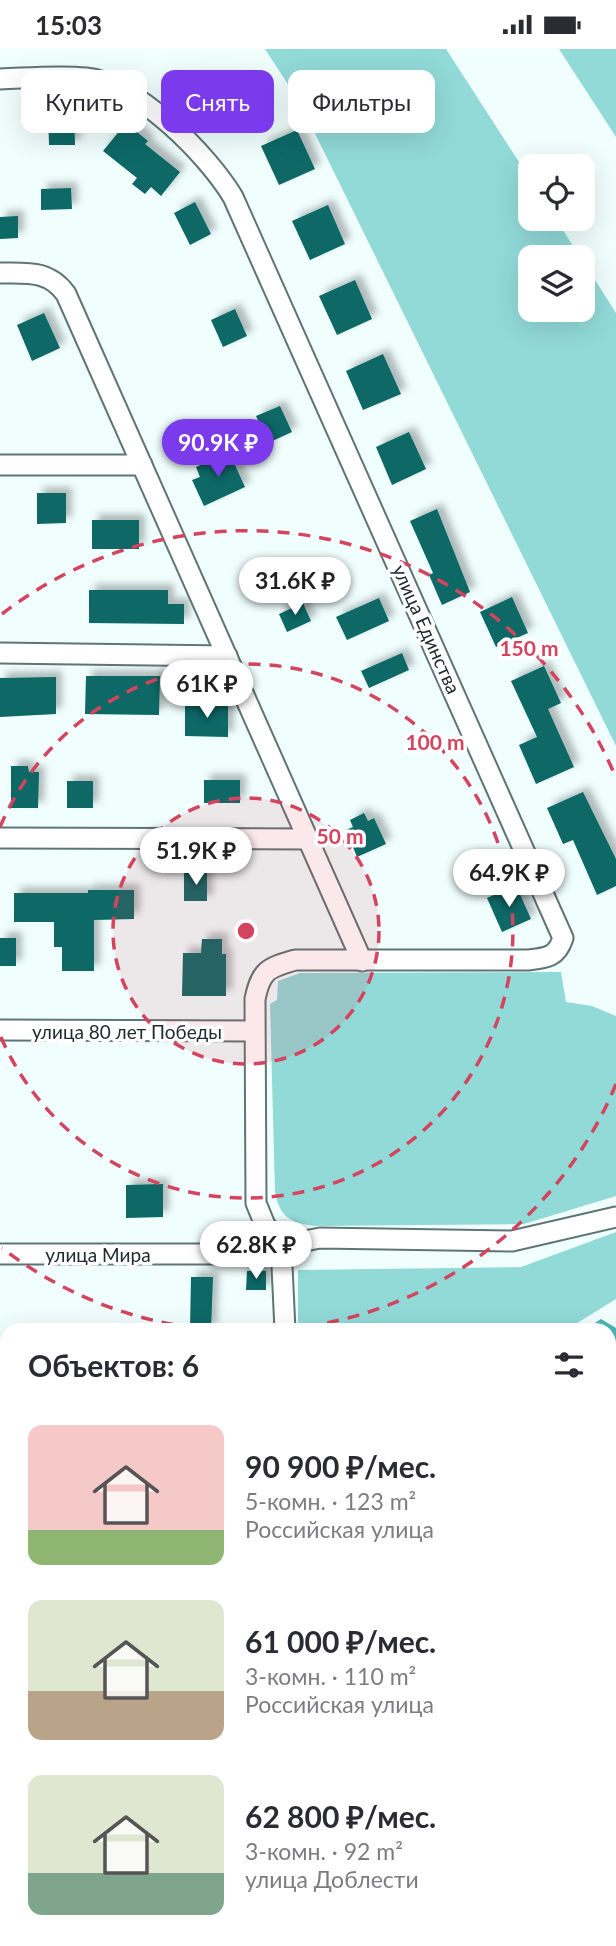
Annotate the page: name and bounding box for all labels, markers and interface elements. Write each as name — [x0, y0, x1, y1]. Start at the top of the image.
text: 15:03 — [35, 9, 102, 41]
chip: Купить — [21, 70, 147, 133]
chip: Снять — [161, 70, 274, 133]
chip: Фильтры — [288, 70, 435, 133]
map controls — [518, 154, 595, 322]
button: locate — [518, 154, 595, 231]
button: layers — [518, 245, 595, 322]
pin: 90.9K ₽ — [153, 419, 283, 479]
text: 90.9K ₽ — [178, 428, 258, 456]
pin: 31.6K ₽ — [230, 557, 360, 617]
street label: улица Единства — [388, 561, 466, 697]
text: 31.6K ₽ — [255, 566, 335, 594]
text: 150 m — [499, 635, 559, 660]
pin: 61K ₽ — [158, 661, 256, 720]
text: 61K ₽ — [176, 669, 238, 697]
text: 100 m — [405, 729, 465, 754]
text: 50 m — [316, 823, 364, 848]
pin: 51.9K ₽ — [131, 827, 261, 887]
text: 51.9K ₽ — [156, 836, 236, 864]
pin: 64.9K ₽ — [444, 849, 574, 909]
text: 64.9K ₽ — [469, 858, 549, 886]
centre of rings — [234, 919, 258, 943]
street label: улица 80 лет Победы — [32, 1020, 222, 1043]
pin: 62.8K ₽ — [191, 1221, 321, 1281]
text: 62.8K ₽ — [216, 1230, 296, 1258]
street label: улица Мира — [45, 1243, 151, 1266]
icon: filters — [550, 1346, 588, 1384]
text: Объектов: 6 — [28, 1347, 199, 1383]
text: 90 900 ₽/мес. — [245, 1448, 436, 1484]
icon: home — [84, 1453, 168, 1537]
text: 5-комн. · 123 m² — [245, 1487, 416, 1515]
text: Российская улица — [245, 1515, 434, 1543]
text: 61 000 ₽/мес. — [245, 1623, 436, 1659]
icon: home — [84, 1628, 168, 1712]
text: 3-комн. · 110 m² — [245, 1662, 416, 1690]
text: Российская улица — [245, 1690, 434, 1718]
text: 62 800 ₽/мес. — [245, 1798, 436, 1834]
icon: home — [84, 1803, 168, 1887]
text: 3-комн. · 92 m² — [245, 1837, 403, 1865]
text: улица Доблести — [245, 1865, 419, 1893]

